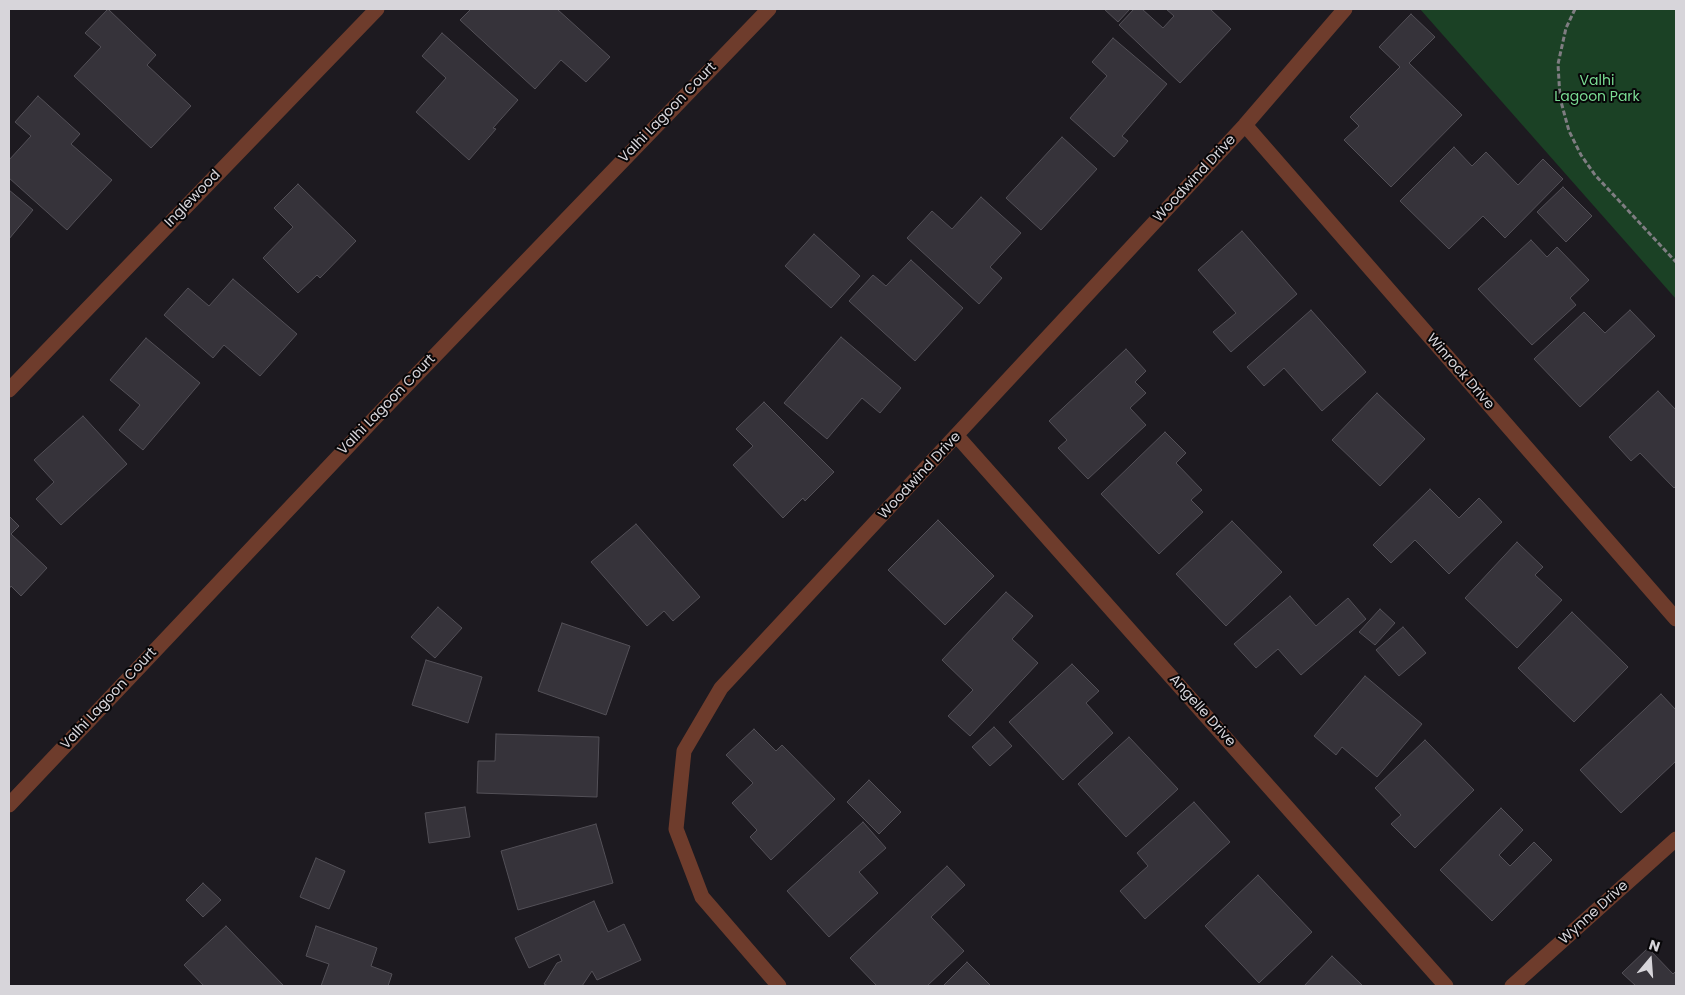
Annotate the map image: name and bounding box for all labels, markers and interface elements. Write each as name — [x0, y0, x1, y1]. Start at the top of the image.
street label: Valhi Lagoon Court — [616, 59, 720, 167]
park label: Valhi Lagoon Park — [1554, 73, 1640, 105]
street label: Woodwind Drive — [1150, 132, 1240, 226]
street label: Inglewood — [162, 167, 224, 231]
street label: Winrock Drive — [1423, 331, 1497, 413]
street label: Valhi Lagoon Court — [335, 351, 439, 459]
street label: Woodwind Drive — [875, 429, 965, 523]
street label: Valhi Lagoon Court — [57, 645, 161, 753]
street label: Angelle Drive — [1165, 672, 1239, 750]
street label: Wynne Drive — [1556, 878, 1632, 948]
north arrow — [1625, 935, 1675, 985]
text: N — [1647, 935, 1663, 957]

